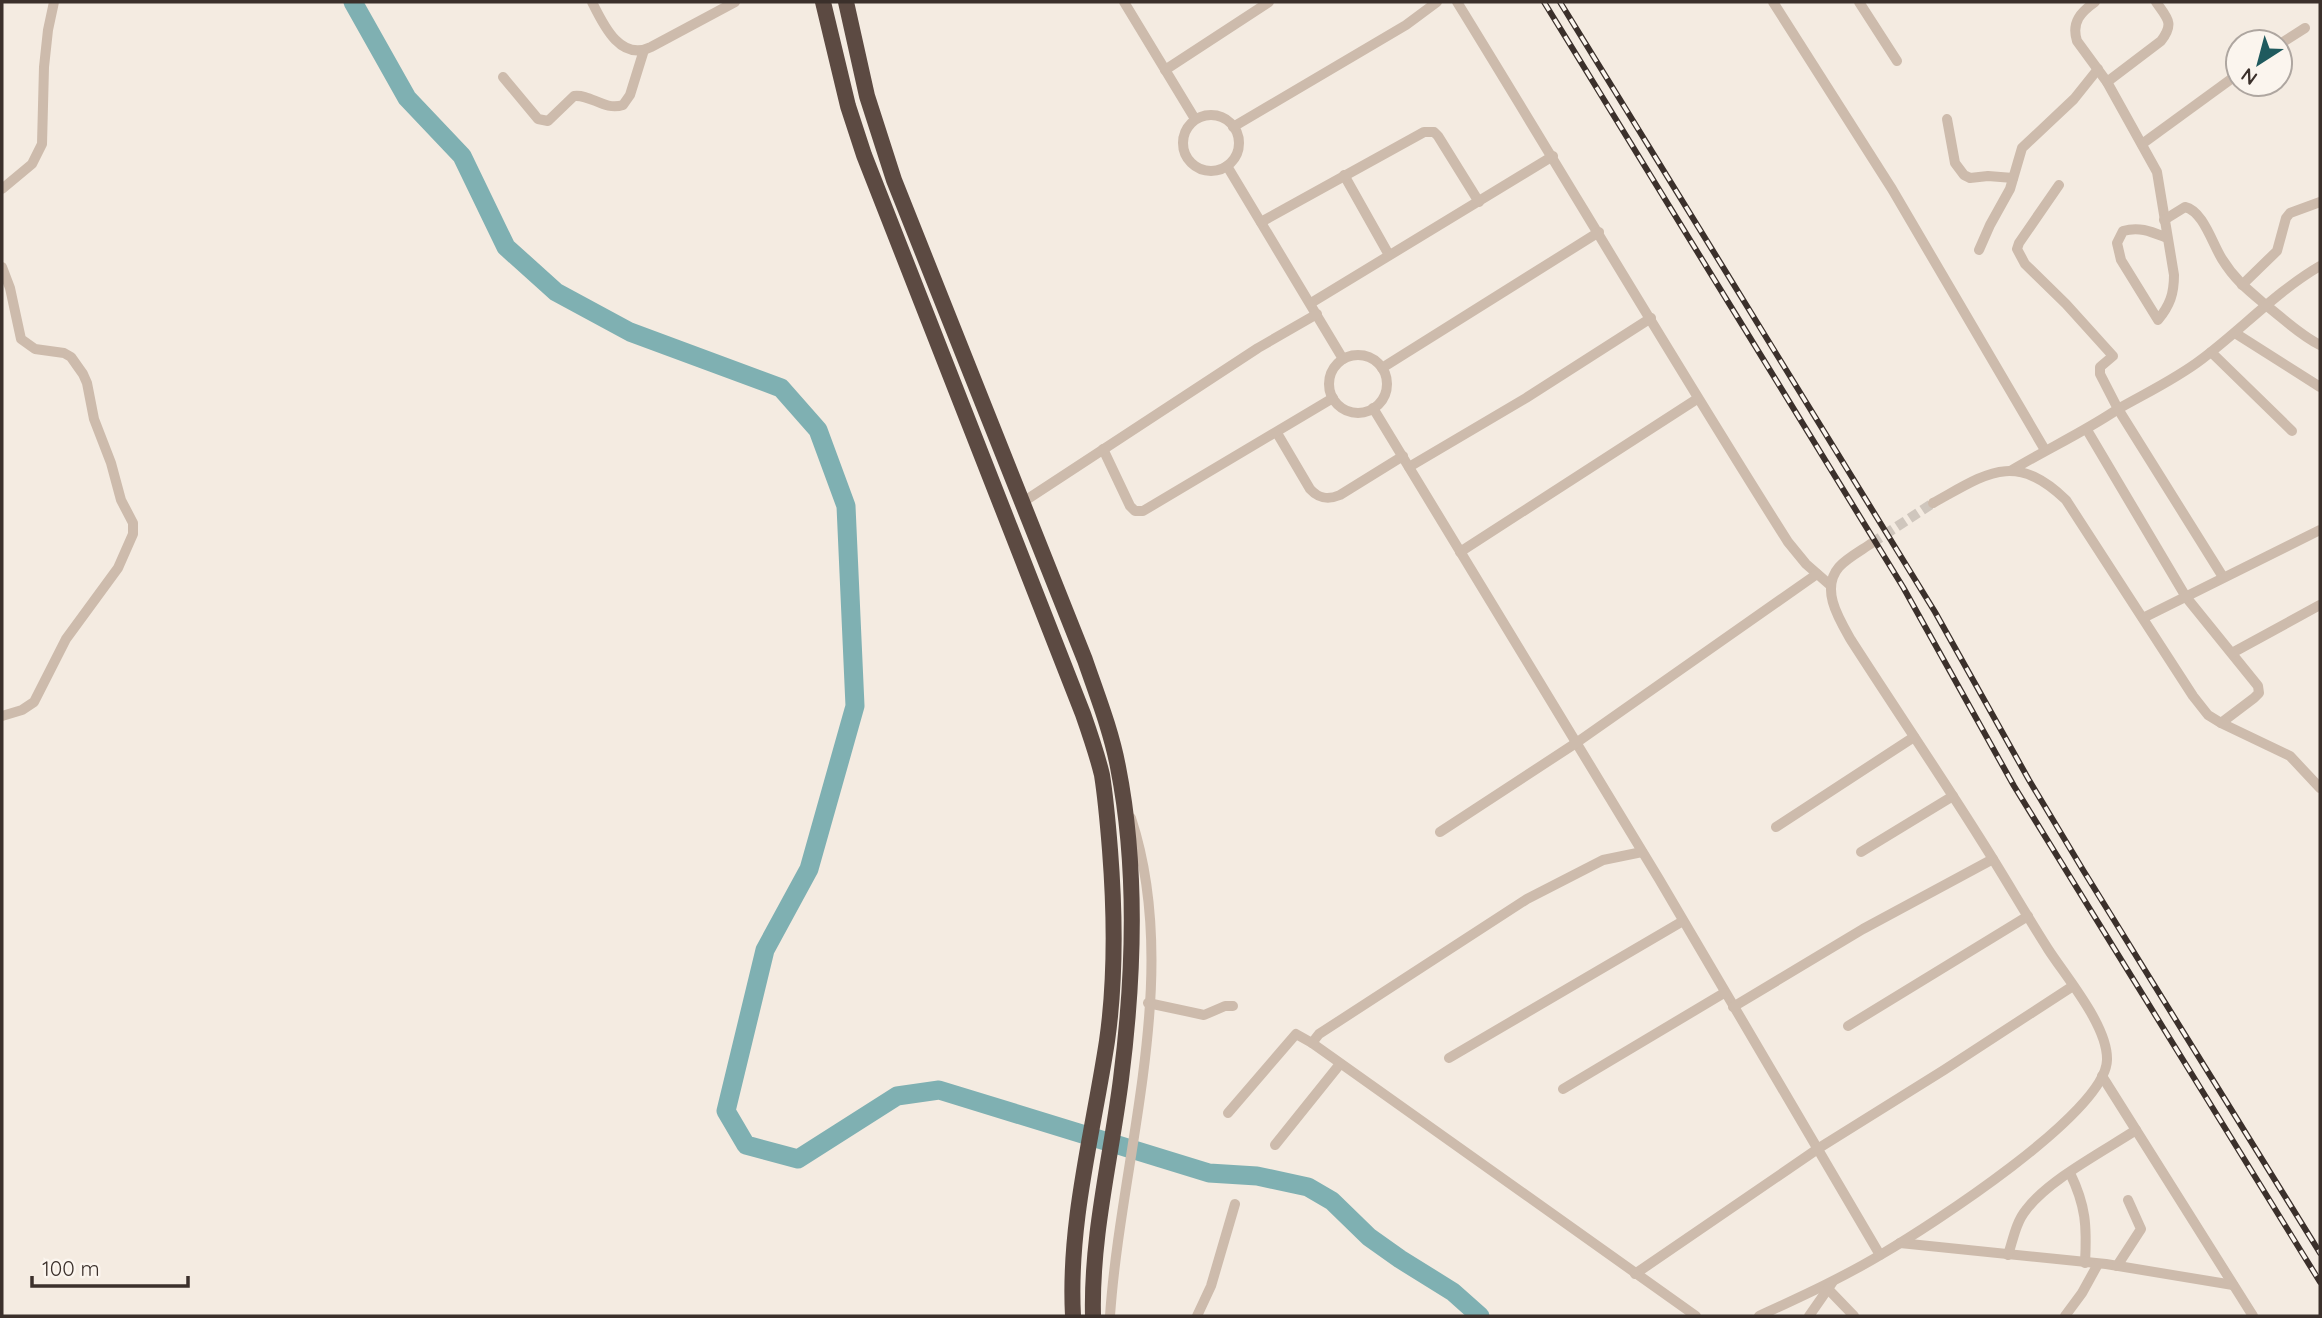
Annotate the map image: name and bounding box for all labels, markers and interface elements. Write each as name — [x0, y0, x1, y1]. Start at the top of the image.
north arrow — [2224, 28, 2294, 98]
text: N — [2236, 63, 2262, 91]
scale bar — [32, 1244, 187, 1288]
text: 100 m — [42, 1255, 100, 1281]

